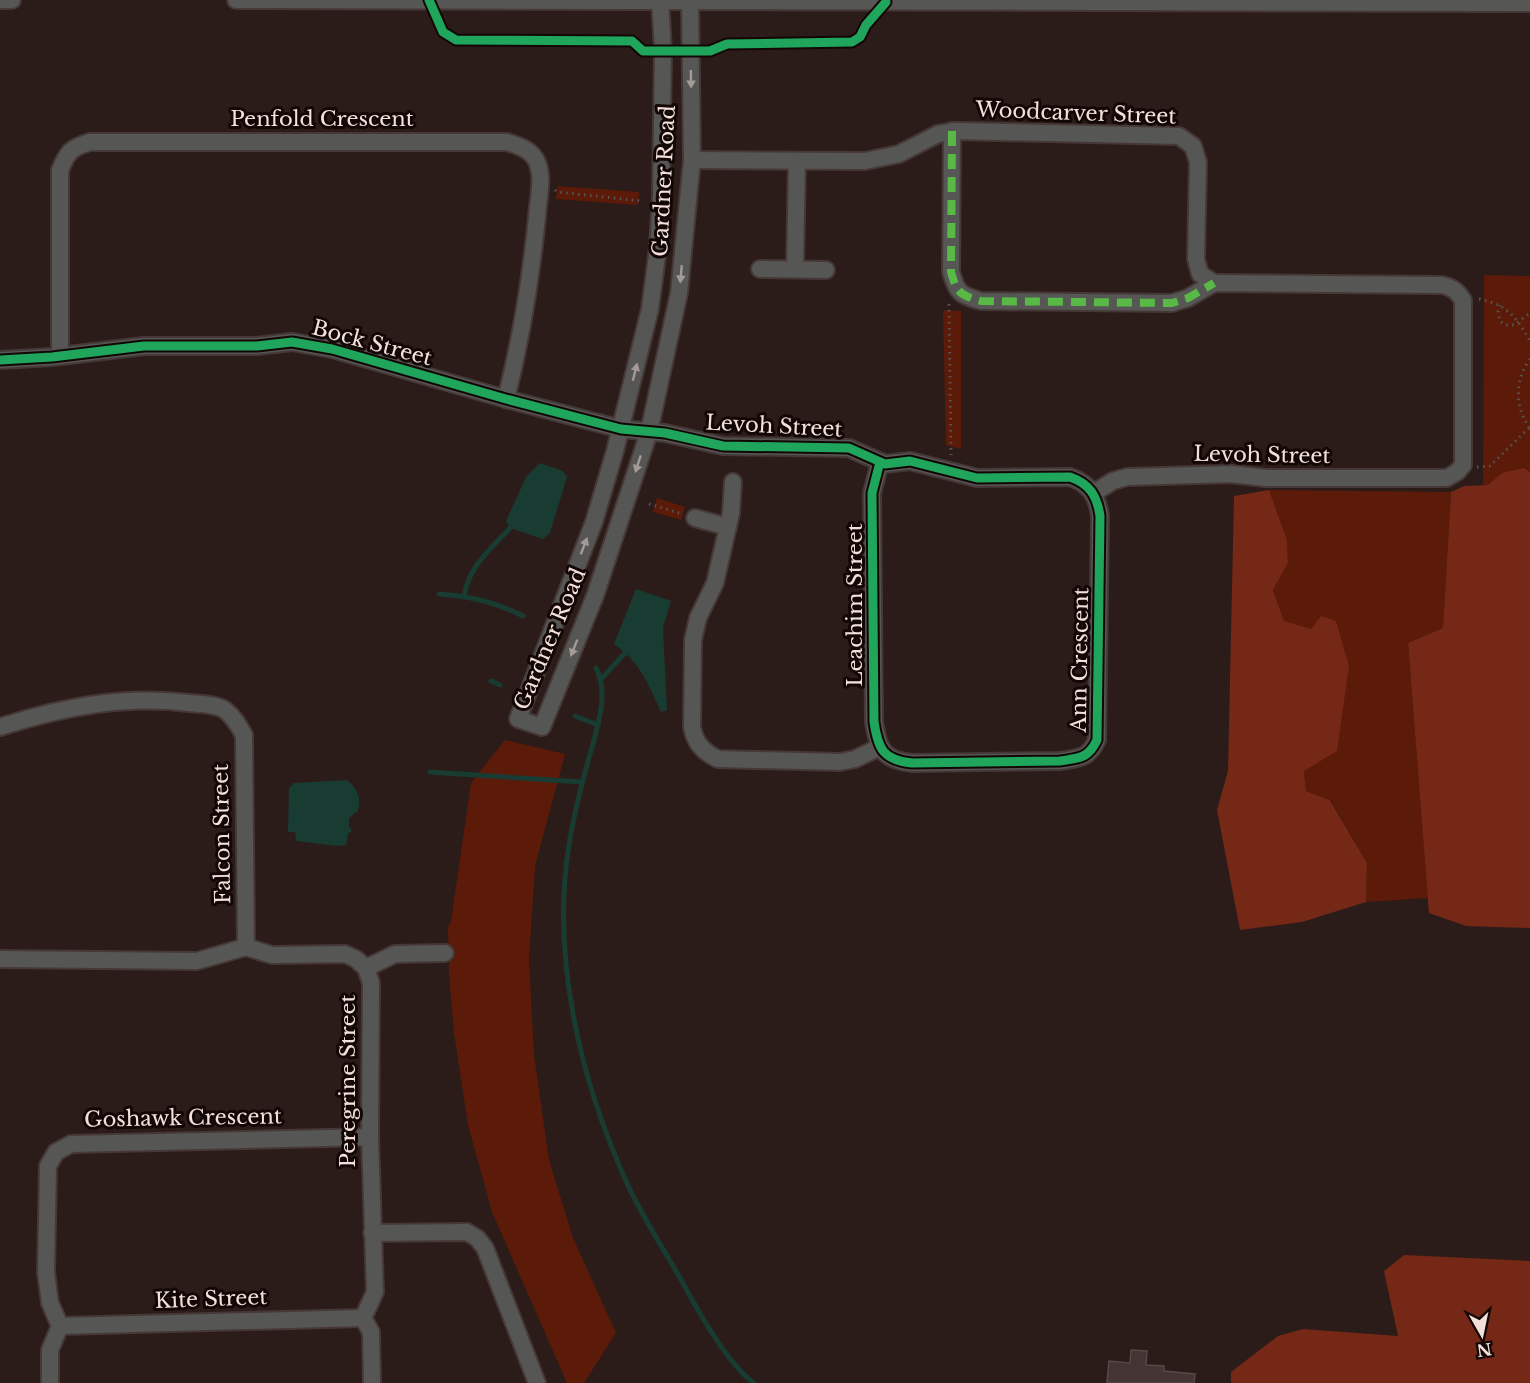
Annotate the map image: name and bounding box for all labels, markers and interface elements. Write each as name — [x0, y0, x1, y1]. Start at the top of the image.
one-way arrow — [686, 70, 696, 89]
street label: Woodcarver Street — [974, 96, 1177, 129]
street label: Gardner Road — [647, 105, 681, 257]
street label: Penfold Crescent — [230, 106, 414, 132]
one-way arrow — [676, 265, 686, 284]
street label: Bock Street — [309, 315, 435, 371]
one-way arrow — [630, 363, 640, 381]
street label: Levoh Street — [705, 409, 843, 443]
street label: Levoh Street — [1193, 441, 1331, 469]
one-way arrow — [633, 455, 643, 473]
street label: Leachim Street — [842, 523, 868, 687]
one-way arrow — [580, 537, 590, 555]
street label: Gardner Road — [508, 564, 592, 714]
street label: Ann Crescent — [1066, 587, 1094, 734]
one-way arrow — [569, 639, 578, 657]
street label: Falcon Street — [208, 764, 236, 904]
street label: Peregrine Street — [335, 994, 361, 1168]
street label: Goshawk Crescent — [84, 1103, 282, 1133]
street label: Kite Street — [154, 1284, 268, 1314]
north arrow — [1452, 1305, 1512, 1365]
text: N — [1475, 1339, 1493, 1361]

